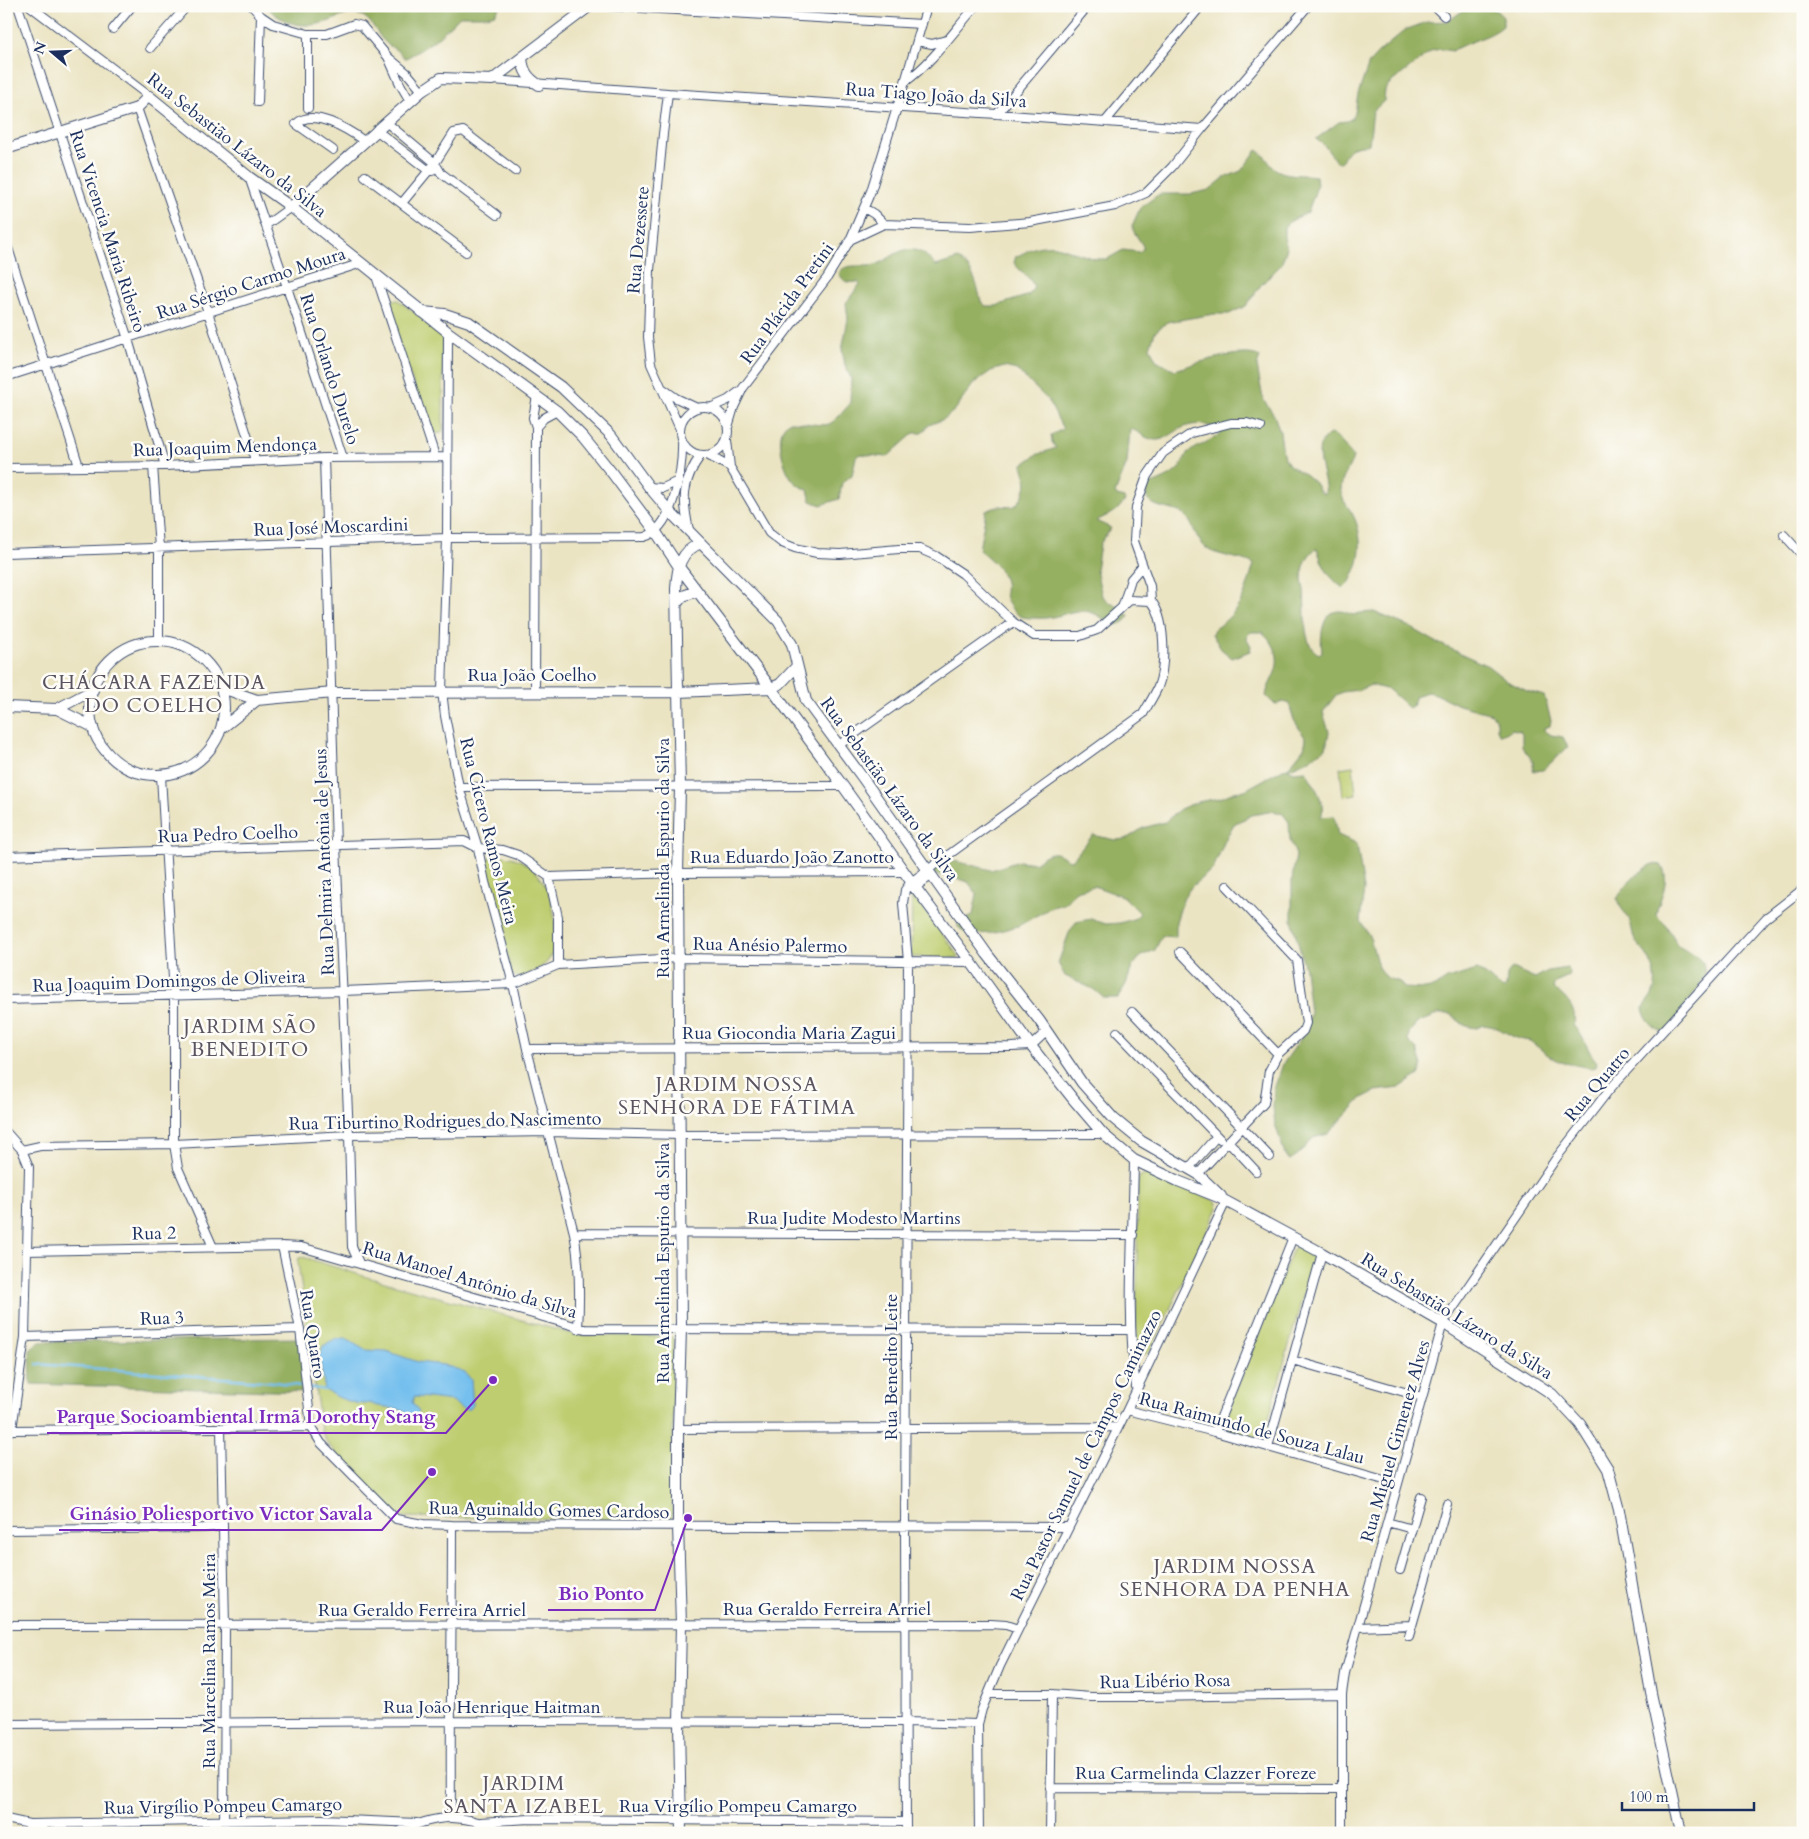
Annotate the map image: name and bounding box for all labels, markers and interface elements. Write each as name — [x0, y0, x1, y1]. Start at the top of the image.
north arrow — [28, 28, 78, 78]
text: N — [29, 39, 51, 57]
street label: Rua Sebastião Lázaro da Silva — [141, 67, 332, 224]
street label: Rua Tiago João da Silva — [845, 77, 1028, 114]
street label: Rua Vicencia Maria Ribeiro — [63, 127, 152, 336]
street label: Rua Dezessete — [621, 185, 656, 295]
street label: Rua Plácida Pretini — [735, 237, 840, 369]
street label: Rua Sérgio Carmo Moura — [153, 241, 349, 326]
street label: Rua Orlando Durelo — [293, 290, 366, 448]
street label: Rua Joaquim Mendonça — [133, 432, 318, 463]
street label: Rua José Moscardini — [253, 512, 409, 543]
street label: Rua João Coelho — [467, 663, 597, 688]
district label: CHÁCARA FAZENDA DO COELHO — [42, 669, 266, 719]
street label: Rua Sebastião Lázaro da Silva — [814, 692, 965, 887]
street label: Rua Cícero Ramos Meira — [453, 735, 524, 927]
street label: Rua Armelinda Espurio da Silva — [651, 738, 676, 978]
street label: Rua Delmira Antônia de Jesus — [308, 748, 341, 976]
street label: Rua Pedro Coelho — [157, 820, 299, 849]
street label: Rua Eduardo João Zanotto — [690, 845, 894, 870]
street label: Rua Anésio Palermo — [693, 932, 848, 959]
street label: Rua Joaquim Domingos de Oliveira — [32, 964, 306, 999]
district label: JARDIM SÃO BENEDITO — [180, 1013, 317, 1063]
street label: Rua Giocondia Maria Zagui — [682, 1021, 896, 1046]
street label: Rua Quatro — [1559, 1042, 1636, 1127]
district label: JARDIM NOSSA SENHORA DE FÁTIMA — [618, 1071, 856, 1121]
street label: Rua Tiburtino Rodrigues do Nascimento — [288, 1106, 602, 1137]
street label: Rua Armelinda Espurio da Silva — [651, 1143, 676, 1383]
street label: Rua Judite Modesto Martins — [747, 1206, 961, 1231]
street label: Rua 2 — [132, 1221, 176, 1246]
street label: Rua Manoel Antônio da Silva — [359, 1236, 580, 1325]
street label: Rua Sebastião Lázaro da Silva — [1356, 1247, 1558, 1386]
street label: Rua Quatro — [293, 1288, 332, 1381]
street label: Rua Benedito Leite — [879, 1294, 904, 1440]
street label: Rua 3 — [140, 1305, 185, 1332]
street label: Rua Pastor Samuel de Campos Caminazzo — [1005, 1305, 1168, 1605]
street label: Rua Miguel Gimenez Alves — [1355, 1337, 1436, 1545]
street label: Rua Raimundo de Souza Lalau — [1136, 1386, 1368, 1471]
callout: Parque Socioambiental Irmã Dorothy Stang — [47, 1399, 446, 1433]
text: Parque Socioambiental Irmã Dorothy Stang — [57, 1404, 436, 1430]
callout: Ginásio Poliesportivo Victor Savala — [59, 1496, 382, 1530]
street label: Rua Aguinaldo Gomes Cardoso — [428, 1496, 670, 1525]
text: Ginásio Poliesportivo Victor Savala — [69, 1501, 373, 1527]
street label: Rua Marcelina Ramos Meira — [197, 1553, 222, 1769]
district label: JARDIM NOSSA SENHORA DA PENHA — [1120, 1553, 1350, 1603]
callout: Bio Ponto — [548, 1576, 655, 1610]
text: Bio Ponto — [558, 1581, 644, 1607]
street label: Rua Geraldo Ferreira Arriel — [723, 1597, 932, 1622]
street label: Rua Geraldo Ferreira Arriel — [318, 1598, 527, 1623]
street label: Rua Libério Rosa — [1099, 1668, 1231, 1695]
street label: Rua João Henrique Haitman — [383, 1695, 602, 1720]
street label: Rua Carmelinda Clazzer Foreze — [1075, 1761, 1317, 1786]
district label: JARDIM SANTA IZABEL — [444, 1770, 604, 1820]
scale bar — [1622, 1779, 1754, 1811]
text: 100 m — [1629, 1787, 1669, 1807]
street label: Rua Virgílio Pompeu Camargo — [104, 1792, 343, 1821]
street label: Rua Virgílio Pompeu Camargo — [619, 1794, 857, 1819]

